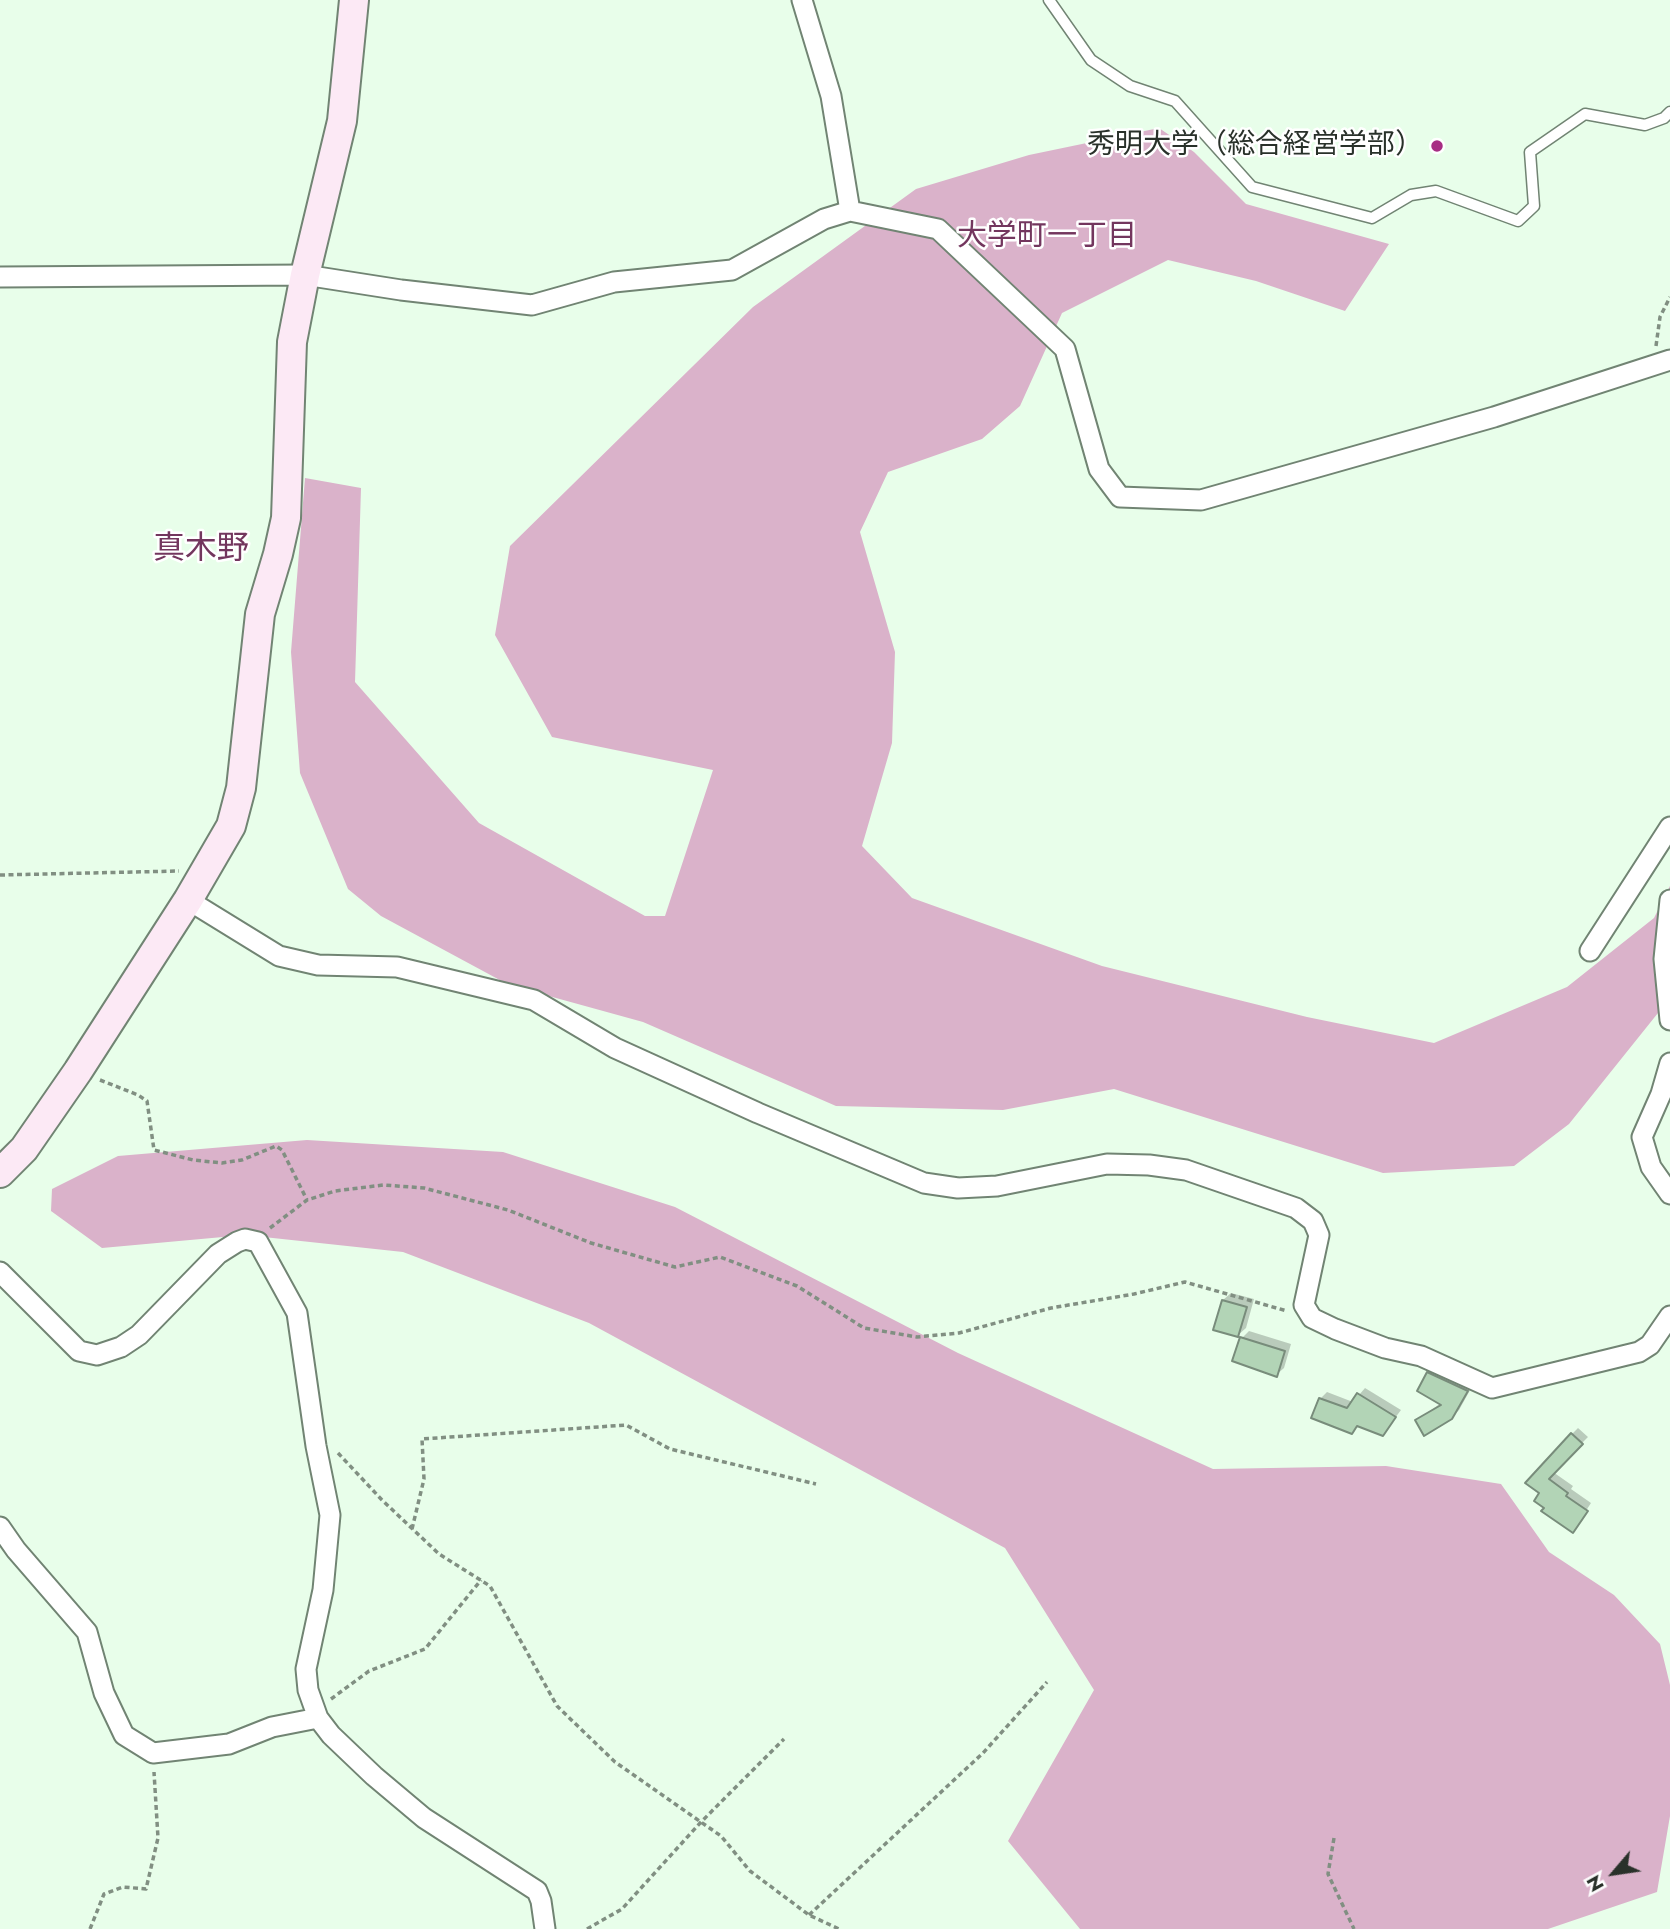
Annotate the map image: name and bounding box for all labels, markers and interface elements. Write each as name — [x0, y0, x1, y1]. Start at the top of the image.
place label: 秀明大学（総合経営学部） — [1087, 129, 1423, 163]
marker: 秀明大学（総合経営学部） — [1429, 138, 1445, 154]
district label: 大学町一丁目 — [957, 220, 1137, 256]
district label: 真木野 — [153, 531, 249, 569]
north arrow — [1579, 1838, 1649, 1908]
text: N — [1580, 1870, 1611, 1897]

